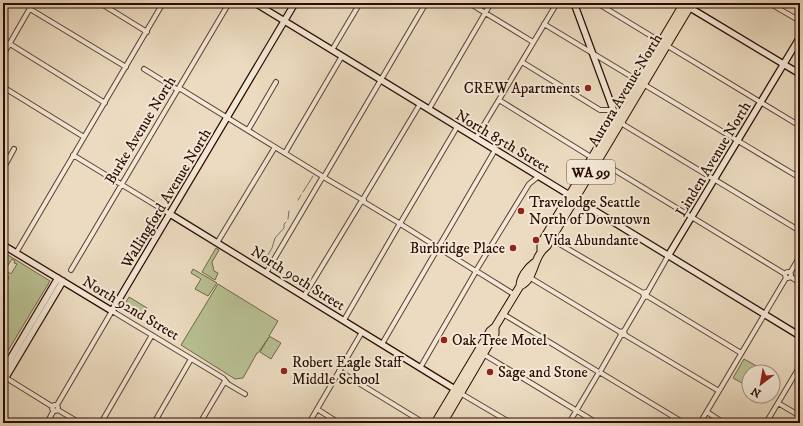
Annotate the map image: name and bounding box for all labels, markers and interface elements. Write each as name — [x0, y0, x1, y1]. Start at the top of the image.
street label: Aurora Avenue North — [584, 30, 667, 150]
street label: Burke Avenue North — [101, 73, 180, 188]
place label: CREW Apartments — [464, 79, 580, 98]
marker: CREW Apartments — [583, 83, 593, 93]
street label: Linden Avenue North — [672, 98, 755, 220]
street label: North 85th Street — [452, 106, 554, 177]
street label: Wallingford Avenue North — [117, 125, 216, 272]
road number: WA 99 — [567, 160, 615, 184]
place label: Travelodge Seattle North of Downtown — [529, 193, 650, 229]
marker: Travelodge Seattle North of Downtown — [516, 206, 526, 216]
place label: Vida Abundante — [543, 231, 639, 250]
marker: Vida Abundante — [531, 235, 541, 245]
place label: Burbridge Place — [410, 239, 505, 258]
street label: North 90th Street — [247, 242, 349, 315]
marker: Burbridge Place — [508, 243, 518, 253]
street label: North 92nd Street — [79, 272, 183, 345]
place label: Oak Tree Motel — [452, 331, 547, 350]
marker: Oak Tree Motel — [439, 335, 449, 345]
place label: Robert Eagle Staff Middle School — [292, 353, 404, 389]
place label: Sage and Stone — [498, 363, 588, 382]
north arrow — [741, 364, 781, 404]
marker: Robert Eagle Staff Middle School — [279, 366, 289, 376]
marker: Sage and Stone — [485, 367, 495, 377]
text: N — [749, 383, 764, 400]

